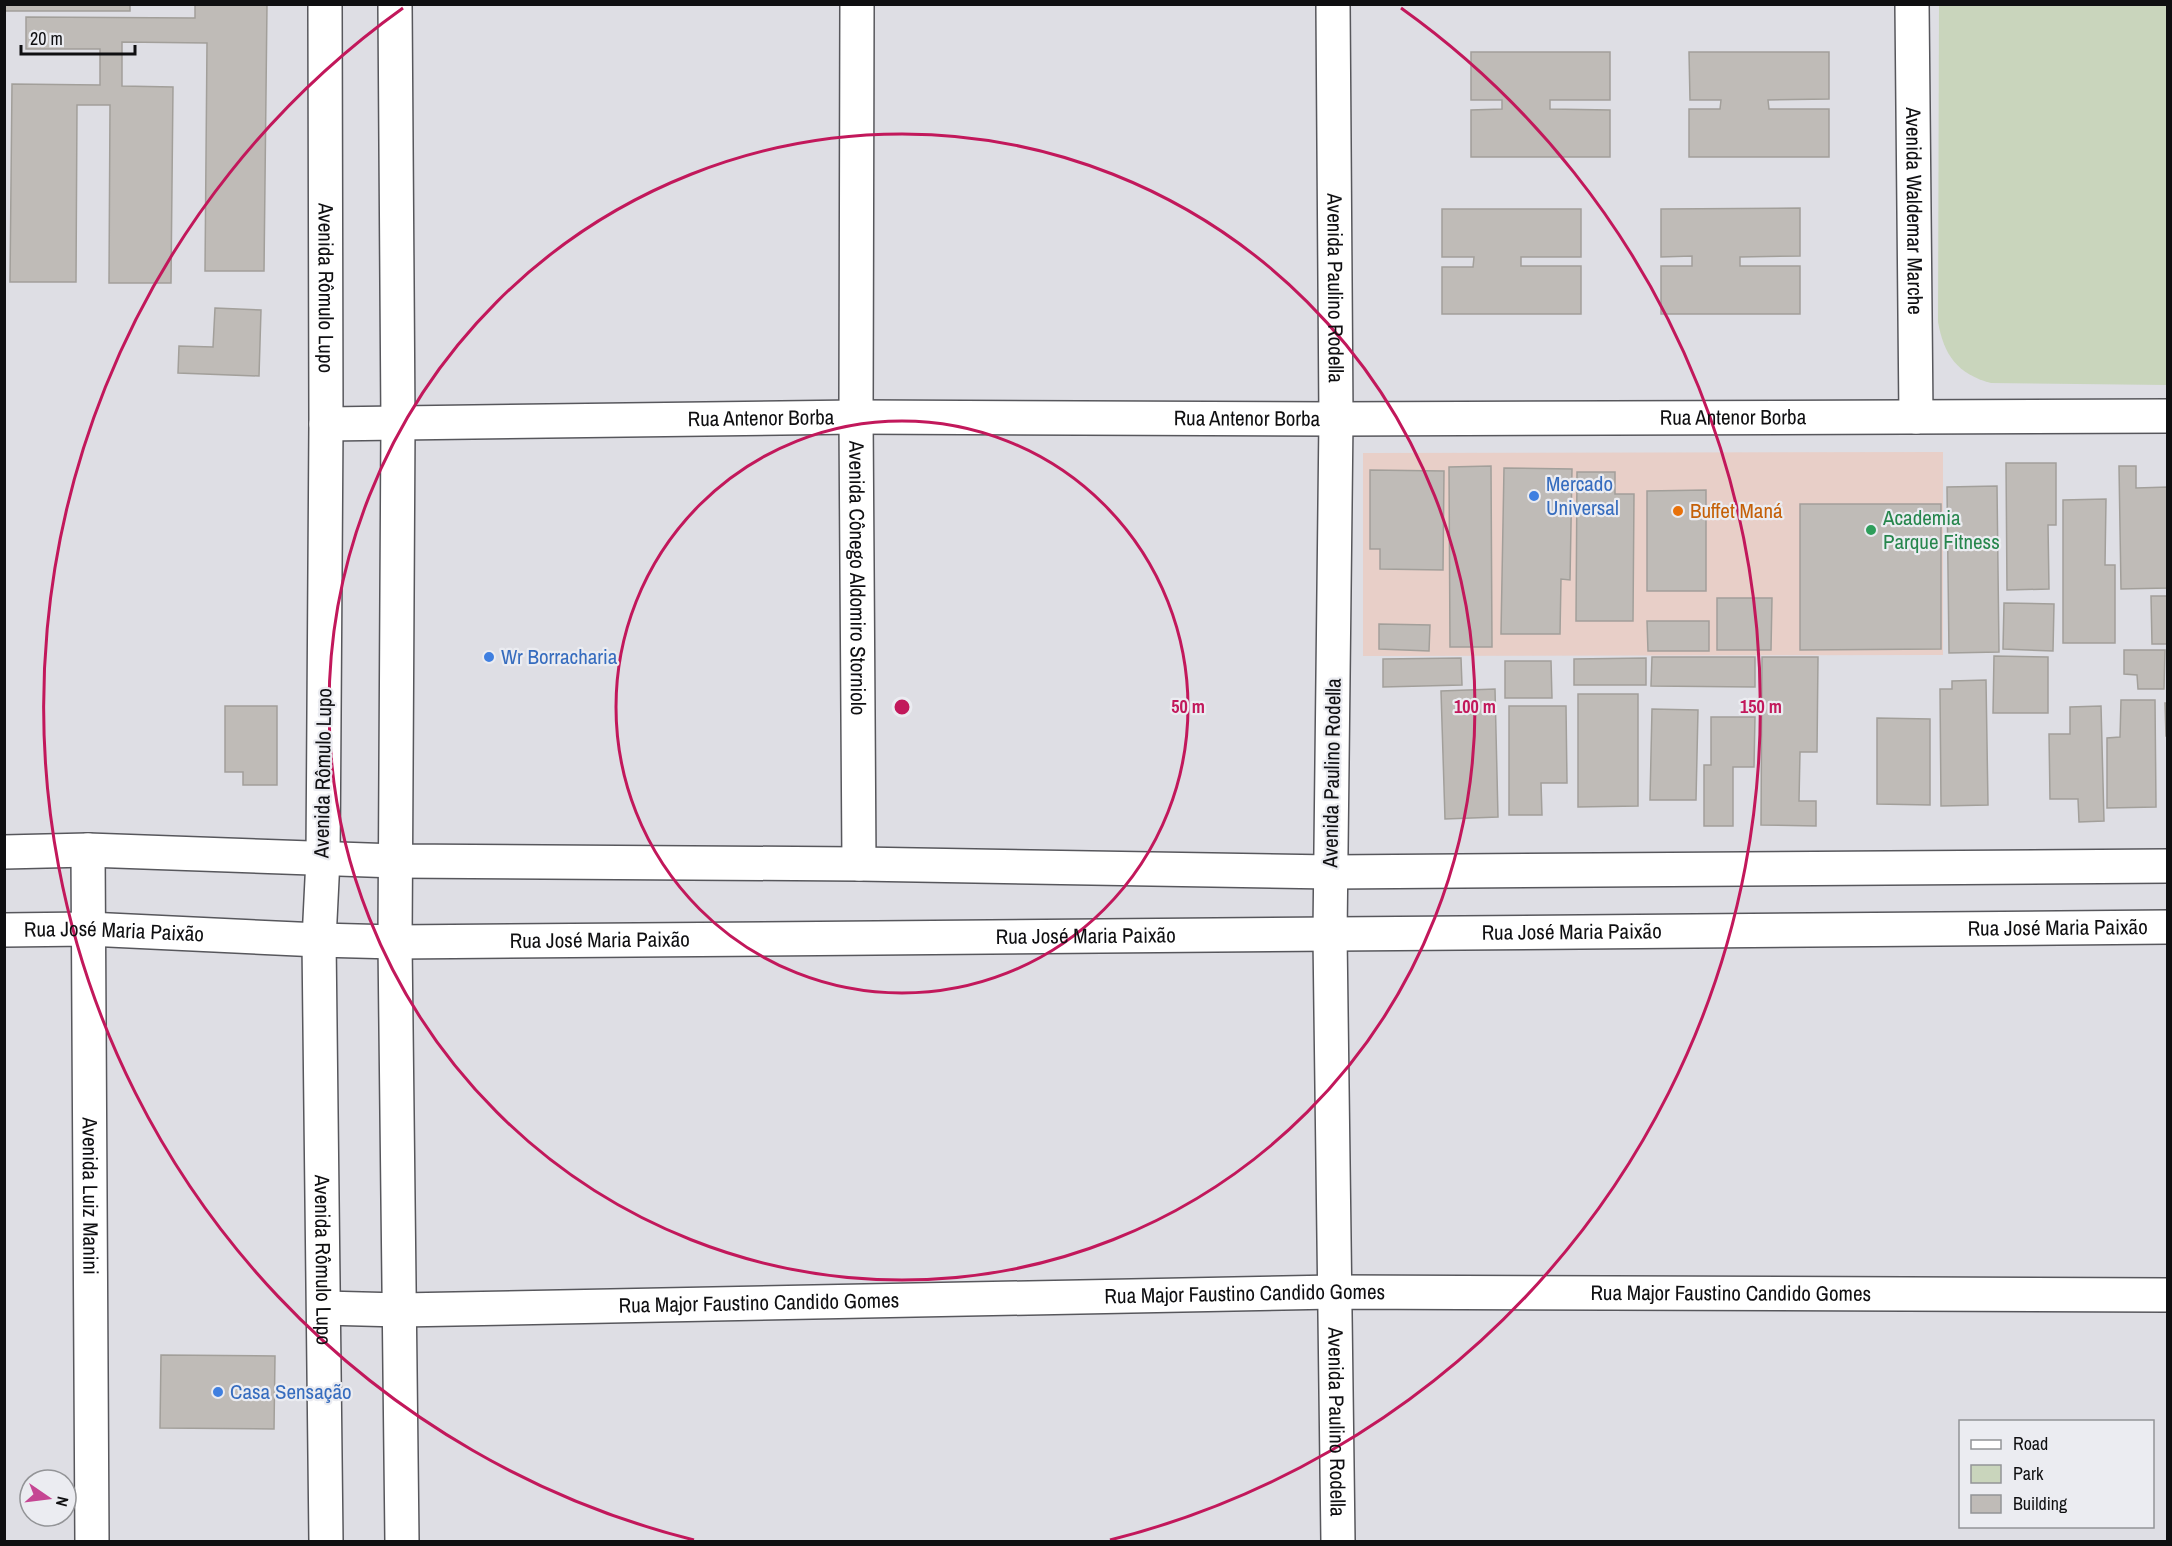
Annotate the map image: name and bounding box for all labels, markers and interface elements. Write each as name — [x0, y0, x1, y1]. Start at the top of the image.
scale bar — [21, 18, 135, 56]
text: 20 m — [30, 26, 63, 51]
street label: Avenida Waldemar Marche — [1899, 106, 1930, 315]
street label: Avenida Paulino Rodella — [1320, 192, 1351, 383]
street label: Avenida Rômulo Lupo — [311, 202, 341, 373]
street label: Rua Antenor Borba — [687, 402, 835, 433]
street label: Rua Antenor Borba — [1660, 402, 1807, 432]
street label: Rua Antenor Borba — [1174, 403, 1321, 433]
street label: Avenida Cônego Aldomiro Storniolo — [842, 440, 873, 715]
place label: Mercado Universal — [1546, 469, 1619, 522]
marker: Mercado Universal — [1527, 489, 1541, 503]
place label: Buffet Maná — [1690, 496, 1783, 525]
place label: Academia Parque Fitness — [1882, 503, 2000, 556]
marker: Buffet Maná — [1671, 504, 1685, 518]
marker: Academia Parque Fitness — [1864, 523, 1878, 537]
place label: Wr Borracharia — [501, 642, 618, 671]
marker: Wr Borracharia — [482, 650, 496, 664]
street label: Avenida Paulino Rodella — [1315, 678, 1348, 869]
street label: Avenida Rômulo Lupo — [307, 688, 338, 859]
text: 50 m — [1171, 694, 1205, 719]
text: 100 m — [1454, 694, 1496, 719]
text: 150 m — [1740, 694, 1782, 719]
centre of rings — [892, 697, 912, 717]
street label: Rua José Maria Paixão — [1967, 912, 2148, 943]
street label: Rua José Maria Paixão — [24, 914, 205, 949]
street label: Rua José Maria Paixão — [1482, 916, 1662, 947]
street label: Rua José Maria Paixão — [996, 920, 1176, 951]
street label: Rua José Maria Paixão — [510, 925, 690, 955]
street label: Avenida Luiz Manini — [76, 1116, 105, 1275]
street label: Avenida Rômulo Lupo — [308, 1174, 339, 1345]
street label: Rua Major Faustino Candido Gomes — [1104, 1277, 1385, 1310]
street label: Rua Major Faustino Candido Gomes — [1590, 1278, 1871, 1308]
street label: Rua Major Faustino Candido Gomes — [618, 1285, 900, 1320]
street label: Avenida Paulino Rodella — [1321, 1326, 1353, 1517]
place label: Casa Sensação — [230, 1377, 352, 1406]
marker: Casa Sensação — [211, 1385, 225, 1399]
legend — [1959, 1420, 2154, 1528]
text: Road — [2013, 1431, 2048, 1456]
text: Park — [2013, 1461, 2044, 1486]
north arrow — [18, 1468, 78, 1528]
text: Building — [2013, 1491, 2068, 1516]
text: N — [51, 1494, 74, 1509]

